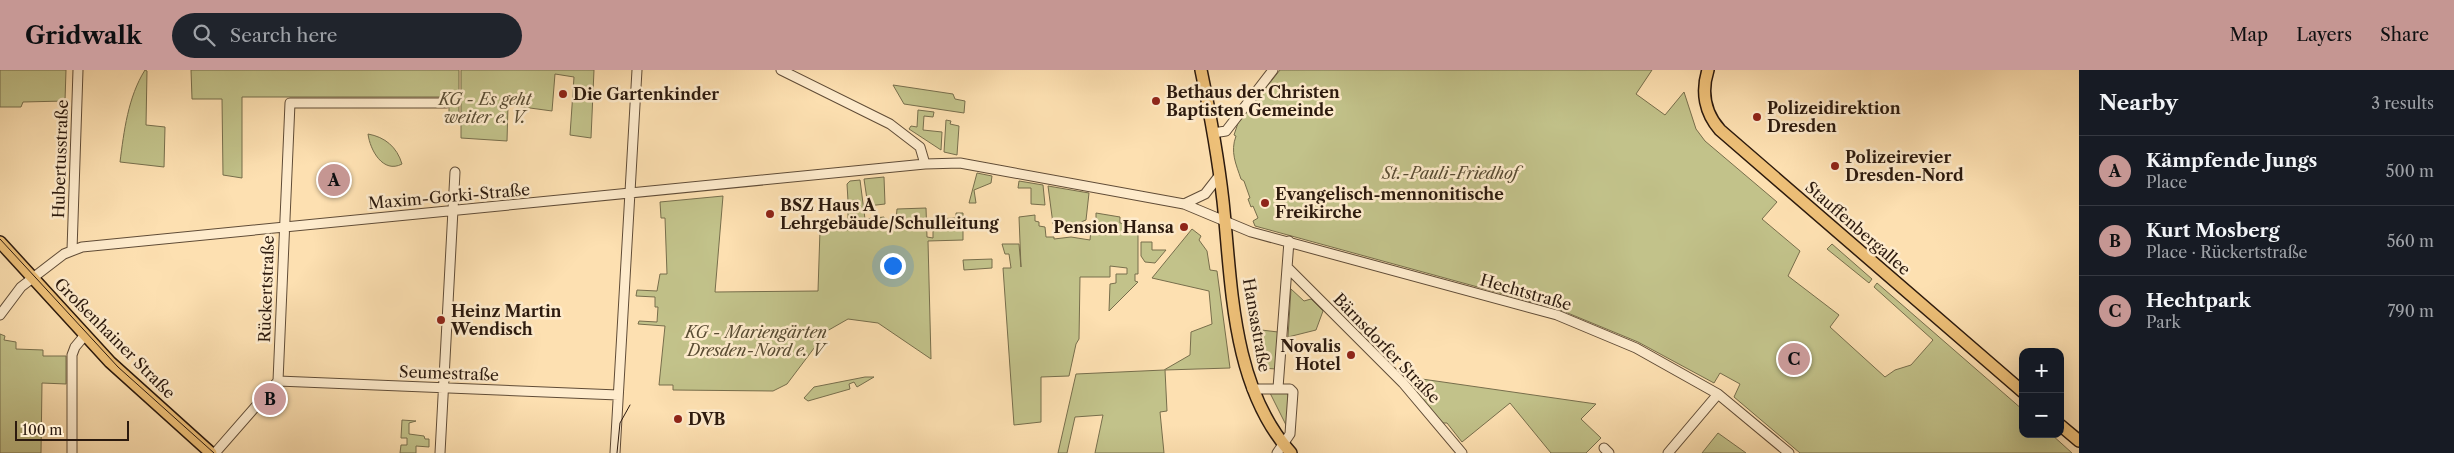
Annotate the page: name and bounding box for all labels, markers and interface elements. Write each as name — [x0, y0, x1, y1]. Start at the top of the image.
search box — [172, 13, 522, 58]
text: Gridwalk — [25, 21, 142, 50]
icon: search — [190, 21, 218, 49]
text: Search here — [230, 24, 338, 47]
text: Map — [2230, 24, 2268, 46]
text: Layers — [2296, 24, 2352, 46]
text: Share — [2380, 24, 2429, 46]
place label: Bethaus der Christen Baptisten Gemeinde — [1166, 82, 1340, 120]
place label: Die Gartenkinder — [573, 84, 719, 104]
marker: Die Gartenkinder — [557, 88, 569, 100]
park label: KG - Es geht weiter e. V. — [437, 89, 533, 127]
text: Nearby — [2099, 90, 2178, 115]
text: 3 results — [2371, 93, 2434, 113]
marker: Bethaus der Christen Baptisten Gemeinde — [1150, 95, 1162, 107]
place label: Polizeidirektion Dresden — [1767, 98, 1901, 136]
street label: Hubertusstraße — [48, 99, 72, 219]
marker: Polizeidirektion Dresden — [1751, 111, 1763, 123]
place label: Polizeirevier Dresden-Nord — [1845, 147, 1964, 185]
text: Kämpfende Jungs — [2146, 149, 2317, 172]
marker: Polizeirevier Dresden-Nord — [1829, 160, 1841, 172]
pin: A — [318, 161, 350, 199]
text: A — [2109, 161, 2121, 181]
text: 500 m — [2386, 161, 2434, 181]
park label: St.-Pauli-Friedhof — [1381, 163, 1524, 183]
text: Place — [2146, 172, 2187, 192]
street label: Stauffenbergallee — [1801, 177, 1915, 279]
street label: Maxim-Gorki-Straße — [367, 179, 531, 213]
place label: Evangelisch-mennonitische Freikirche — [1275, 184, 1504, 222]
place label: BSZ Haus A Lehrgebäude/Schulleitung — [780, 195, 1000, 233]
marker: Evangelisch-mennonitische Freikirche — [1259, 197, 1271, 209]
marker: BSZ Haus A Lehrgebäude/Schulleitung — [764, 208, 776, 220]
place label: Pension Hansa — [1053, 217, 1175, 237]
text: Kurt Mosberg — [2146, 219, 2280, 242]
marker: Pension Hansa — [1178, 221, 1190, 233]
text: B — [2109, 231, 2121, 251]
text: 560 m — [2387, 231, 2434, 251]
street label: Rückertstraße — [254, 235, 278, 343]
text: Place · Rückertstraße — [2146, 242, 2308, 262]
your location — [880, 253, 906, 279]
street label: Hechtstraße — [1478, 269, 1574, 315]
street label: Großenhainer Straße — [50, 273, 180, 403]
street label: Hansastraße — [1239, 276, 1275, 374]
street label: Bärnsdorfer Straße — [1329, 289, 1445, 407]
text: Hechtpark — [2146, 289, 2251, 312]
place label: Heinz Martin Wendisch — [450, 301, 562, 339]
text: C — [2109, 301, 2121, 321]
text: 790 m — [2387, 301, 2434, 321]
text: Park — [2146, 312, 2181, 332]
marker: Heinz Martin Wendisch — [435, 314, 447, 326]
park label: KG - Mariengärten Dresden-Nord e. V — [683, 322, 829, 360]
place label: Novalis Hotel — [1280, 336, 1341, 374]
pin: C — [1778, 340, 1810, 378]
map controls — [2019, 348, 2064, 438]
button: + — [2019, 348, 2064, 393]
marker: Novalis Hotel — [1345, 349, 1357, 361]
street label: Seumestraße — [399, 361, 499, 385]
pin: B — [254, 380, 286, 418]
button: − — [2019, 393, 2064, 438]
place label: DVB — [688, 409, 726, 429]
marker: DVB — [672, 413, 684, 425]
scale bar — [15, 418, 129, 441]
text: 100 m — [22, 421, 62, 439]

